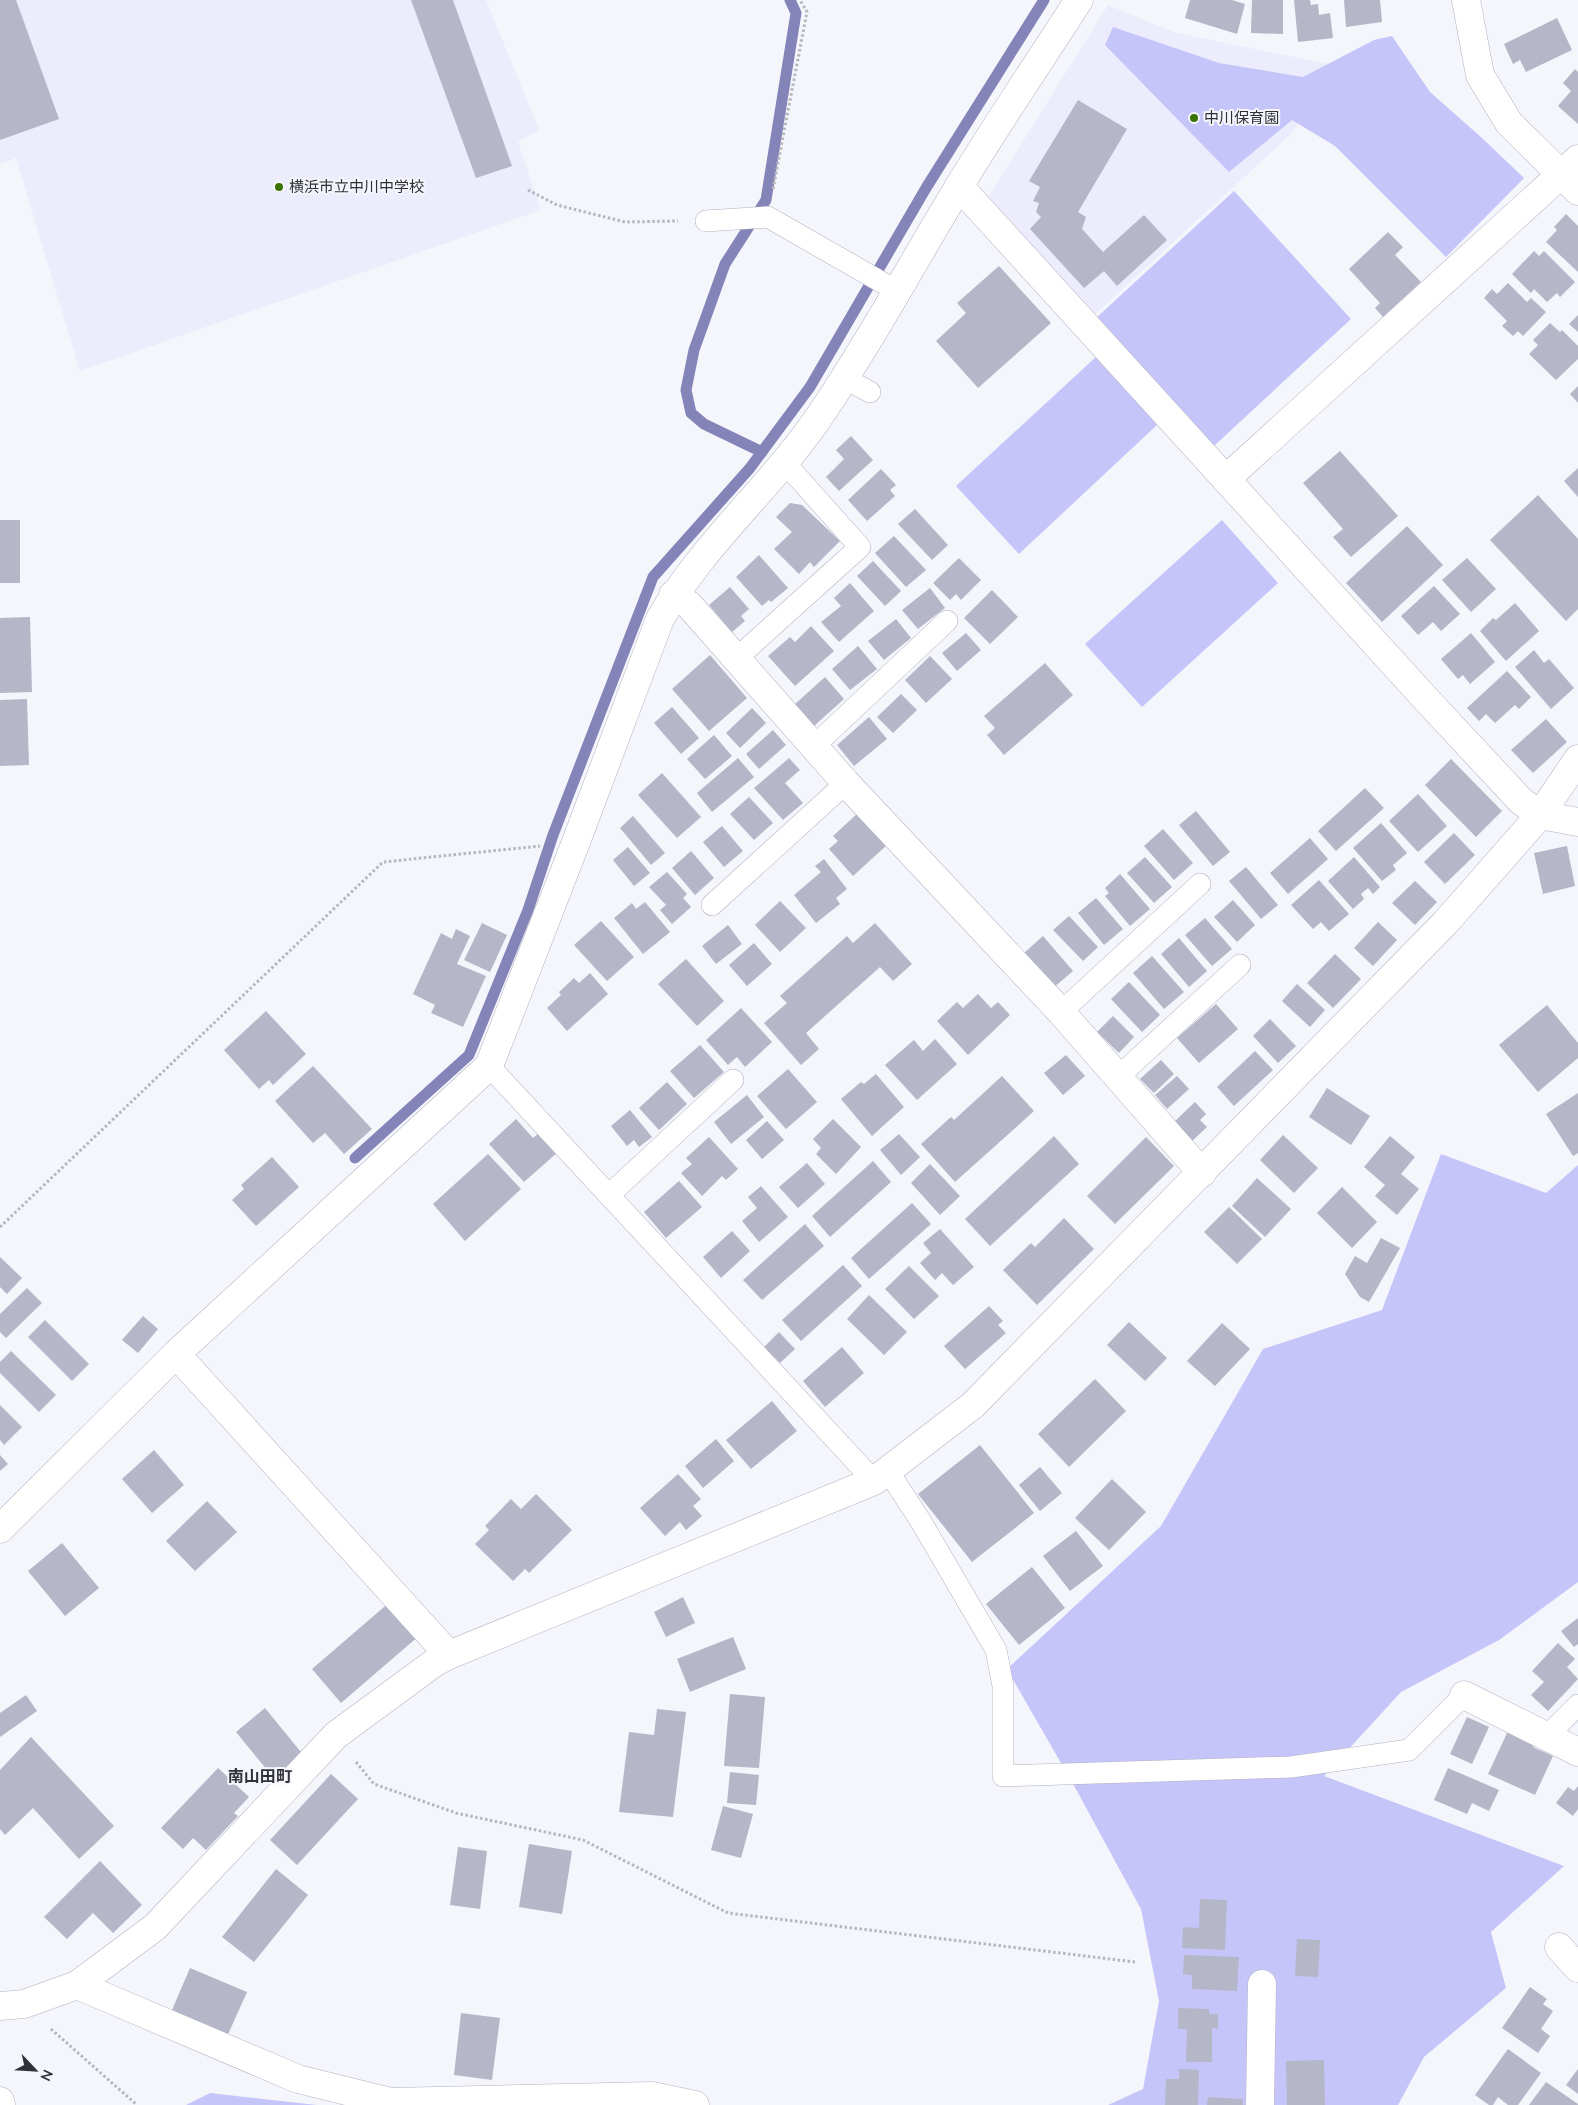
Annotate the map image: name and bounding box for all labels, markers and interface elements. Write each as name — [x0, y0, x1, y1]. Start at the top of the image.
place label: 中川保育園 — [1204, 108, 1279, 127]
marker: 中川保育園 — [1188, 112, 1200, 124]
place label: 横浜市立中川中学校 — [289, 177, 424, 196]
marker: 横浜市立中川中学校 — [273, 181, 285, 193]
district label: 南山田町 — [228, 1766, 292, 1786]
north arrow — [10, 2045, 60, 2095]
text: N — [36, 2067, 57, 2084]

